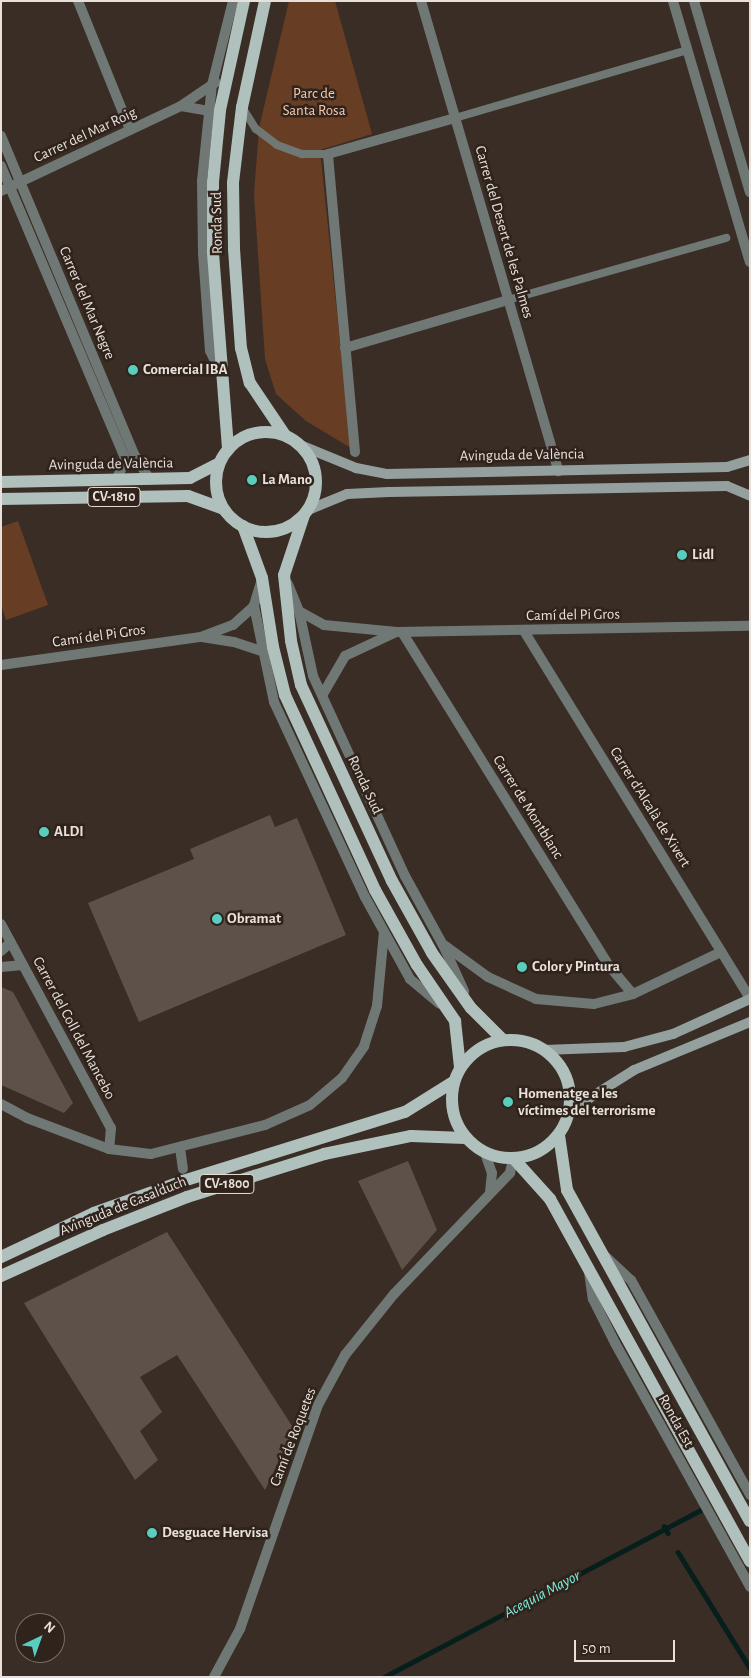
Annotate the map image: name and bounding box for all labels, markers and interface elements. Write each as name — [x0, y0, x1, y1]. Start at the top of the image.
park label: Parc de Santa Rosa — [282, 84, 346, 119]
street label: Carrer del Mar Roig — [31, 103, 139, 167]
street label: Carrer del Desert de les Palmes — [471, 144, 537, 320]
street label: Ronda Sud — [207, 192, 227, 254]
street label: Carrer del Mar Negre — [55, 244, 119, 362]
place label: Comercial IBA — [143, 361, 227, 379]
marker: Comercial IBA — [127, 364, 139, 376]
street label: Avinguda de València — [460, 445, 584, 465]
street label: Avinguda de València — [49, 454, 173, 474]
place label: La Mano — [262, 471, 312, 489]
marker: La Mano — [246, 474, 258, 486]
road number: CV-1810 — [86, 486, 142, 508]
place label: Lidl — [692, 546, 714, 564]
marker: Lidl — [676, 549, 688, 561]
street label: Camí del Pi Gros — [526, 605, 620, 625]
street label: Camí del Pi Gros — [51, 621, 147, 651]
street label: Carrer d'Alcalà de Xivert — [606, 744, 694, 870]
street label: Carrer de Montblanc — [489, 752, 567, 862]
street label: Ronda Sud — [344, 753, 386, 817]
place label: ALDI — [54, 823, 84, 841]
marker: ALDI — [38, 826, 50, 838]
place label: Obramat — [227, 910, 281, 928]
marker: Obramat — [211, 913, 223, 925]
street label: Carrer del Coll del Mancebo — [29, 954, 119, 1102]
place label: Color y Pintura — [532, 958, 620, 976]
marker: Color y Pintura — [516, 961, 528, 973]
place label: Homenatge a les víctimes del terrorisme — [518, 1084, 656, 1119]
marker: Homenatge a les víctimes del terrorisme — [502, 1096, 514, 1108]
street label: Avinguda de Casalduch — [57, 1172, 189, 1240]
road number: CV-1800 — [198, 1172, 256, 1196]
street label: Camí de Roquetes — [266, 1385, 320, 1489]
street label: Ronda Est — [654, 1392, 698, 1450]
place label: Desguace Hervisa — [162, 1524, 268, 1542]
marker: Desguace Hervisa — [146, 1527, 158, 1539]
water label: Acequia Mayor — [500, 1566, 584, 1622]
north arrow — [15, 1613, 65, 1663]
text: N — [41, 1619, 58, 1636]
scale bar — [576, 1630, 677, 1662]
text: 50 m — [582, 1641, 611, 1656]

